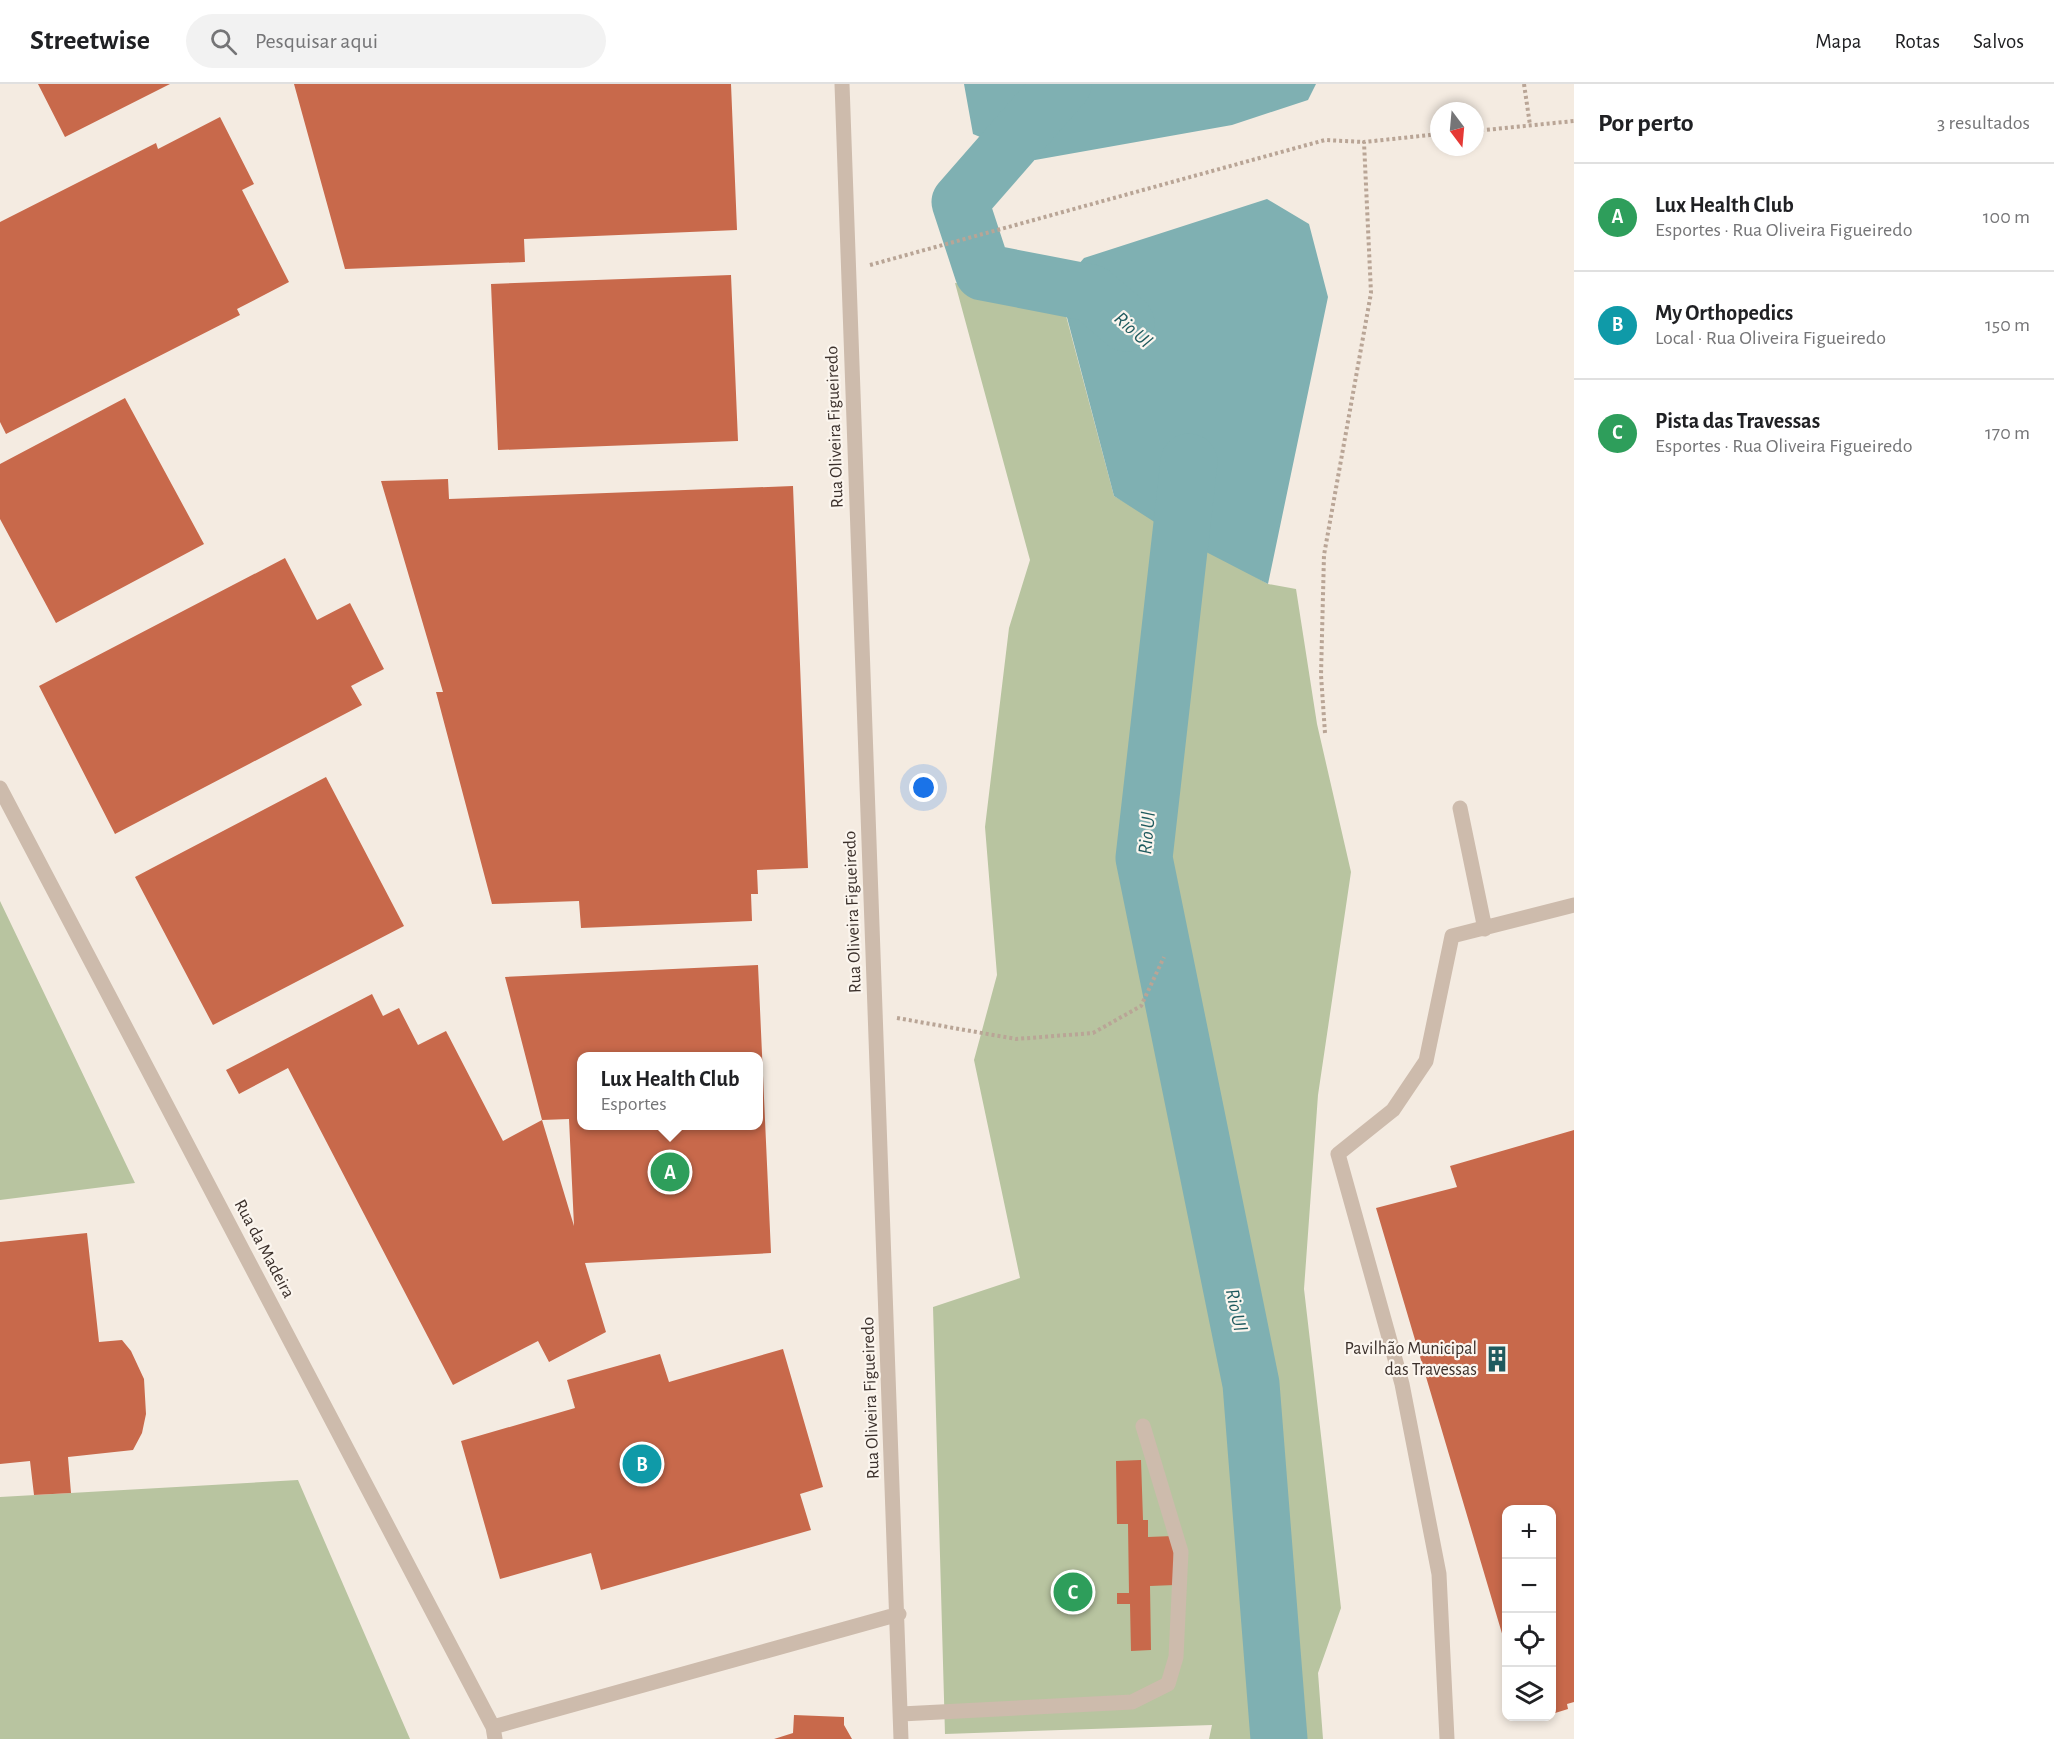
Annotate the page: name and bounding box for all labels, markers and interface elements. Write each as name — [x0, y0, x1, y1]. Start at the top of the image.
search box — [186, 14, 606, 68]
icon: search — [207, 25, 240, 58]
text: Streetwise — [30, 27, 150, 55]
text: Pesquisar aqui — [255, 30, 378, 52]
text: Mapa — [1815, 31, 1862, 52]
text: Rotas — [1895, 31, 1940, 52]
text: Salvos — [1973, 31, 2024, 52]
north arrow — [1430, 102, 1484, 156]
text: Por perto — [1598, 110, 1694, 136]
text: 3 resultados — [1937, 113, 2030, 133]
text: Lux Health Club — [1655, 194, 1794, 216]
text: A — [1612, 207, 1624, 227]
text: 100 m — [1983, 207, 2030, 227]
text: Esportes · Rua Oliveira Figueiredo — [1655, 220, 1912, 240]
text: My Orthopedics — [1655, 302, 1793, 324]
water label: Rio Ul — [1110, 308, 1156, 352]
text: B — [1612, 315, 1623, 335]
text: 150 m — [1985, 315, 2030, 335]
text: Local · Rua Oliveira Figueiredo — [1655, 328, 1886, 348]
street label: Rua Oliveira Figueiredo — [823, 345, 847, 508]
text: Pista das Travessas — [1655, 410, 1820, 432]
text: C — [1612, 423, 1623, 443]
text: 170 m — [1985, 423, 2030, 443]
text: Esportes · Rua Oliveira Figueiredo — [1655, 436, 1912, 456]
your location — [909, 773, 938, 802]
water label: Rio Ul — [1135, 811, 1159, 855]
street label: Rua Oliveira Figueiredo — [841, 830, 865, 993]
popup — [577, 1052, 763, 1130]
text: Lux Health Club — [601, 1068, 739, 1090]
text: Esportes — [601, 1094, 667, 1114]
pin: A — [650, 1150, 690, 1194]
street label: Rua da Madeira — [230, 1197, 298, 1301]
water label: Rio Ul — [1222, 1287, 1250, 1333]
street label: Rua Oliveira Figueiredo — [859, 1316, 883, 1479]
place label: Pavilhão Municipal das Travessas — [1344, 1340, 1477, 1379]
building icon: Pavilhão Municipal das Travessas — [1482, 1344, 1512, 1374]
pin: B — [622, 1442, 662, 1486]
map controls — [1502, 1505, 1556, 1721]
button: + — [1502, 1505, 1556, 1559]
button: − — [1502, 1559, 1556, 1613]
pin: C — [1054, 1570, 1092, 1614]
button: locate — [1502, 1613, 1556, 1667]
button: layers — [1502, 1667, 1556, 1721]

